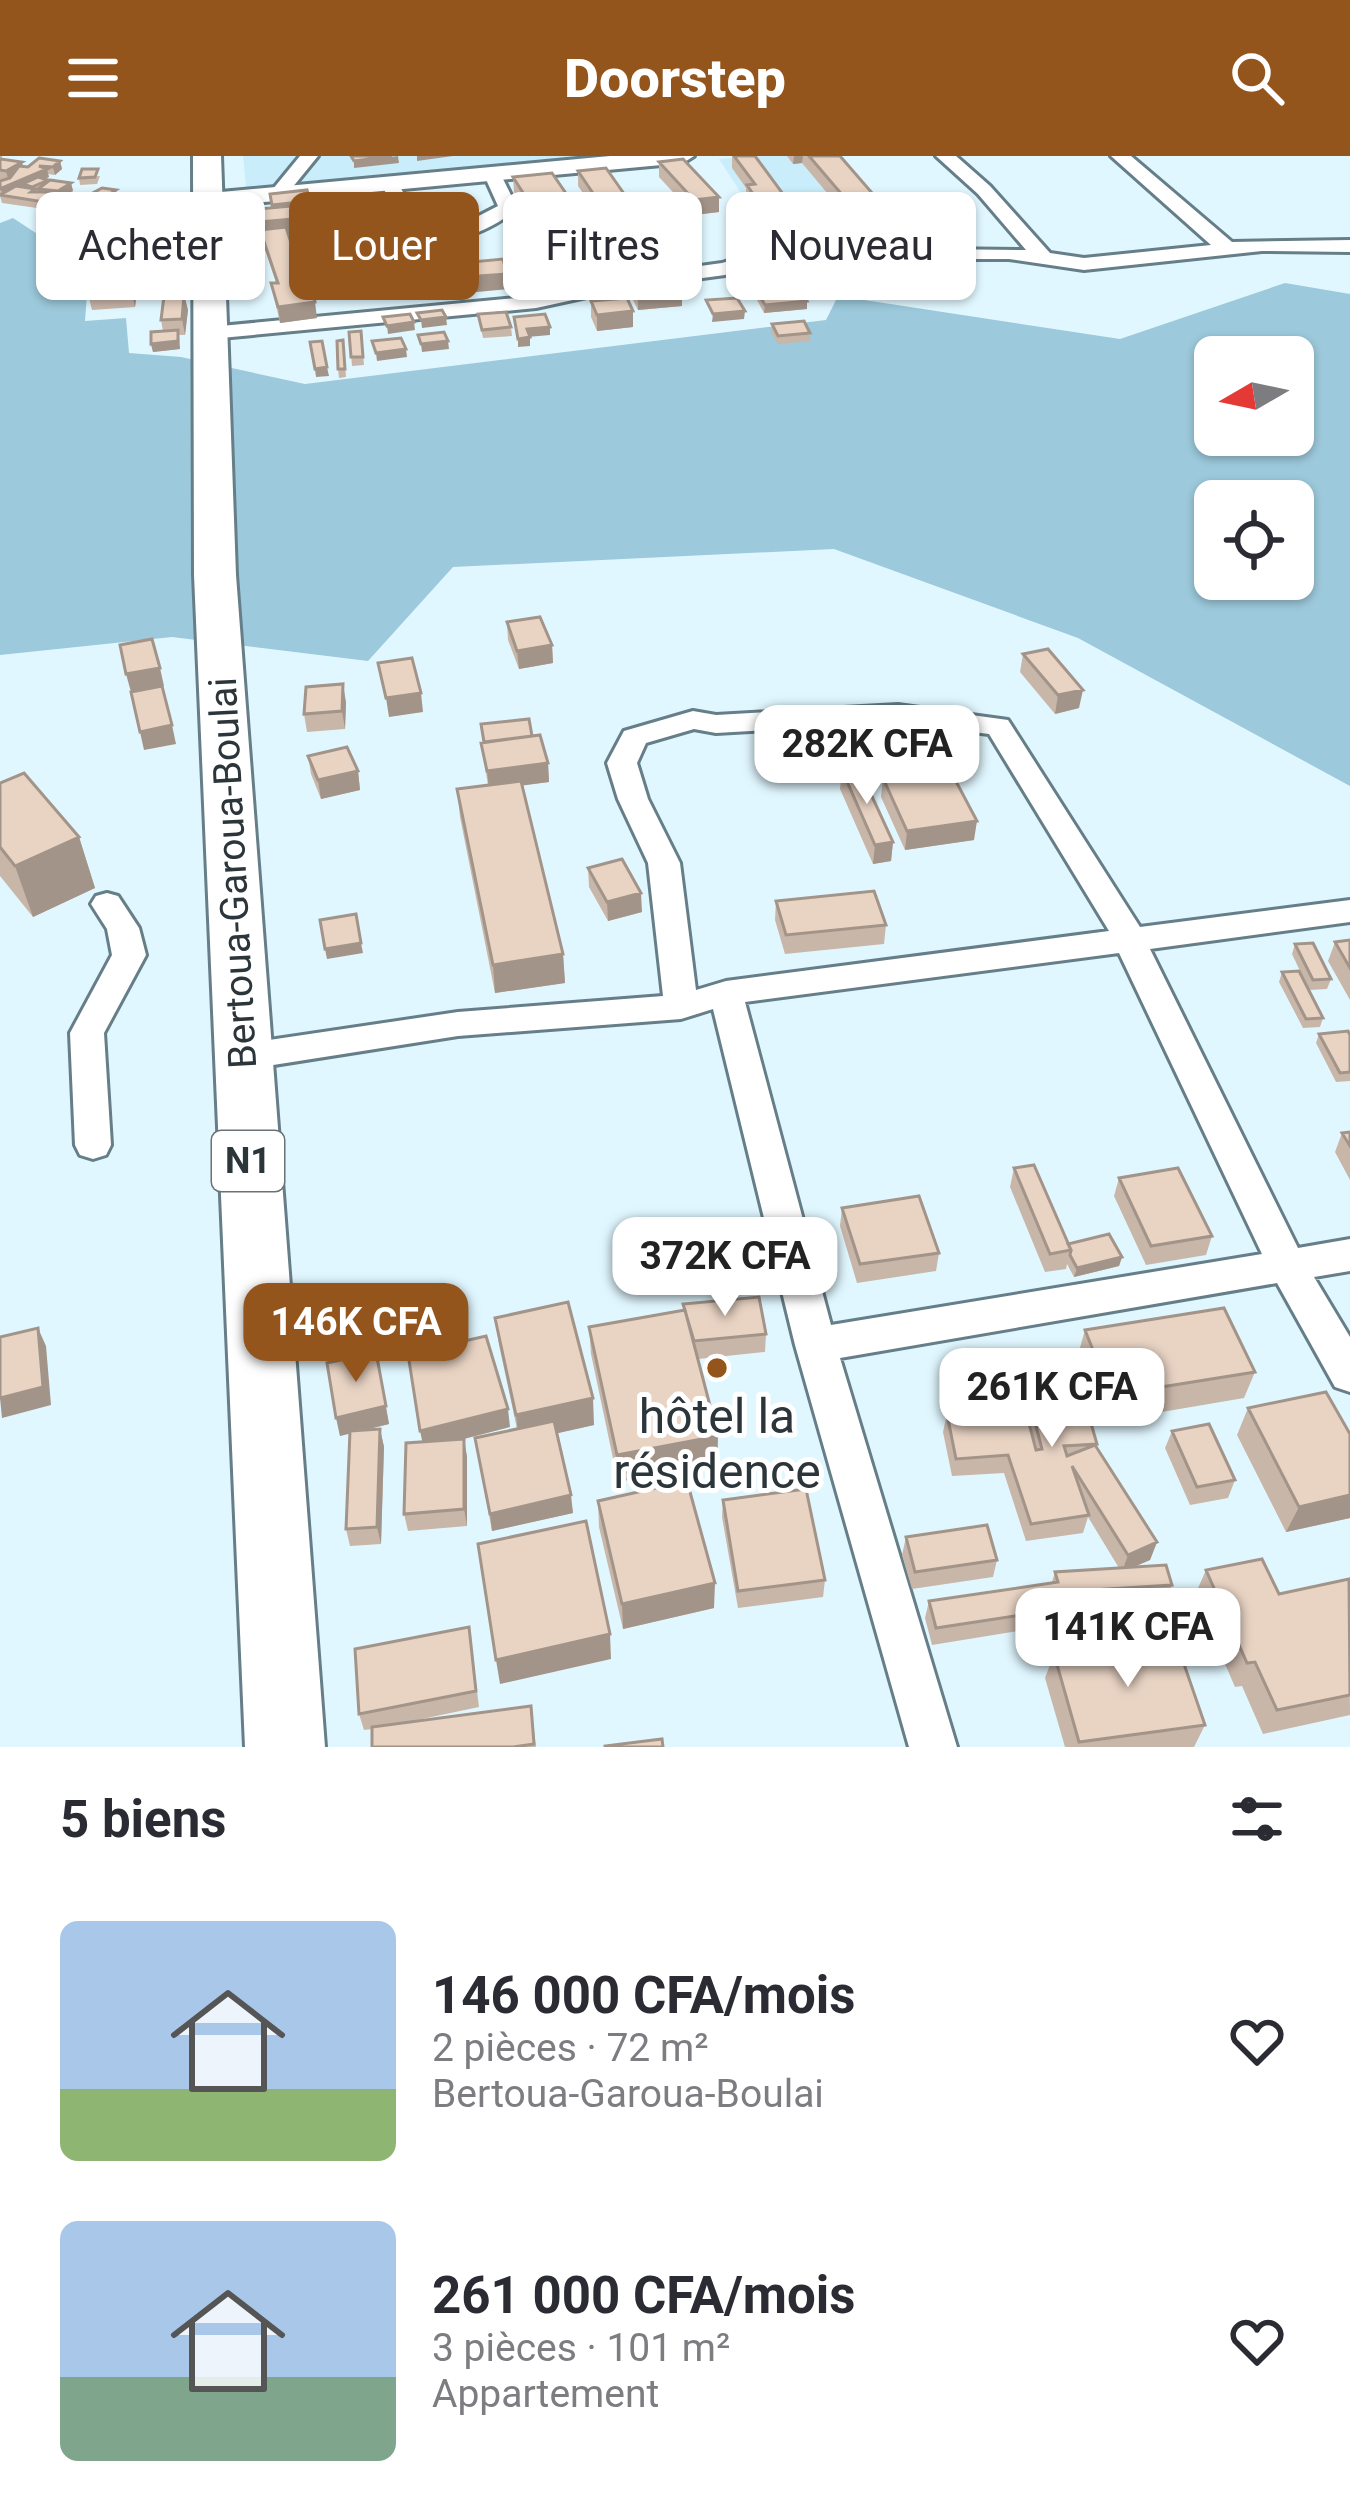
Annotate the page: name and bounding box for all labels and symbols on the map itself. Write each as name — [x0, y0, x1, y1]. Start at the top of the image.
north arrow — [1194, 336, 1314, 456]
street label: Bertoua-Garoua-Boulai — [200, 676, 266, 1070]
pin: 282K CFA — [743, 705, 991, 807]
road number: N1 — [212, 1131, 284, 1191]
pin: 372K CFA — [601, 1217, 849, 1319]
pin: 146K CFA — [232, 1283, 480, 1385]
pin: 261K CFA — [928, 1348, 1176, 1450]
marker: hôtel la résidence — [704, 1355, 730, 1381]
place label: hôtel la résidence — [613, 1388, 821, 1500]
pin: 141K CFA — [1004, 1588, 1252, 1690]

